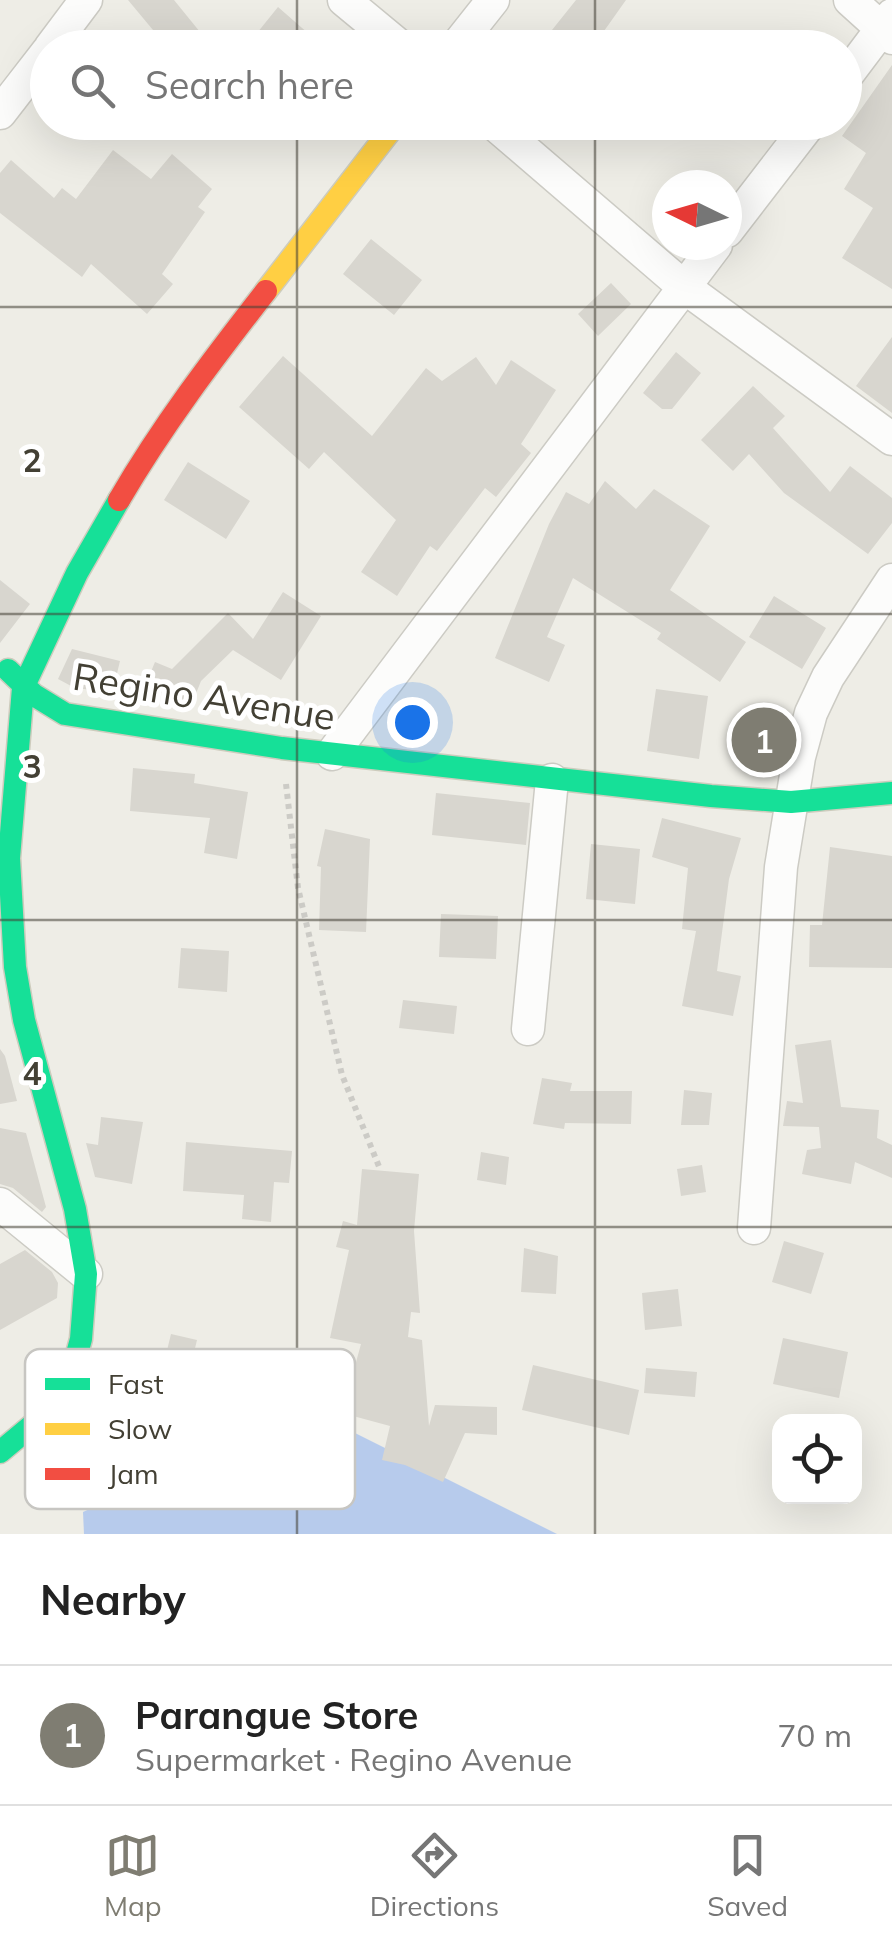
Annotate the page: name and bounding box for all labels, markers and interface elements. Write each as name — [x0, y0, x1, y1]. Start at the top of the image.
search box — [30, 30, 862, 140]
icon: search — [65, 58, 120, 113]
text: Search here — [145, 61, 354, 109]
north arrow — [652, 170, 742, 260]
text: 2 — [22, 440, 42, 480]
street label: Regino Avenue — [70, 652, 339, 740]
your location — [387, 697, 438, 748]
pin: 1 — [732, 702, 796, 778]
text: 3 — [22, 746, 42, 786]
text: 4 — [22, 1053, 42, 1093]
legend — [25, 1349, 355, 1509]
text: Fast — [108, 1366, 164, 1401]
text: Slow — [108, 1411, 172, 1446]
map controls — [772, 1414, 862, 1504]
button: locate — [772, 1414, 862, 1504]
text: Jam — [108, 1456, 159, 1491]
text: Nearby — [40, 1573, 186, 1626]
text: Parangue Store — [135, 1691, 418, 1739]
text: 1 — [63, 1715, 82, 1755]
text: 70 m — [777, 1715, 852, 1755]
text: Supermarket · Regino Avenue — [135, 1739, 572, 1779]
tab: Map — [104, 1828, 162, 1923]
tab: Directions — [370, 1828, 499, 1923]
tab: Saved — [707, 1828, 788, 1923]

